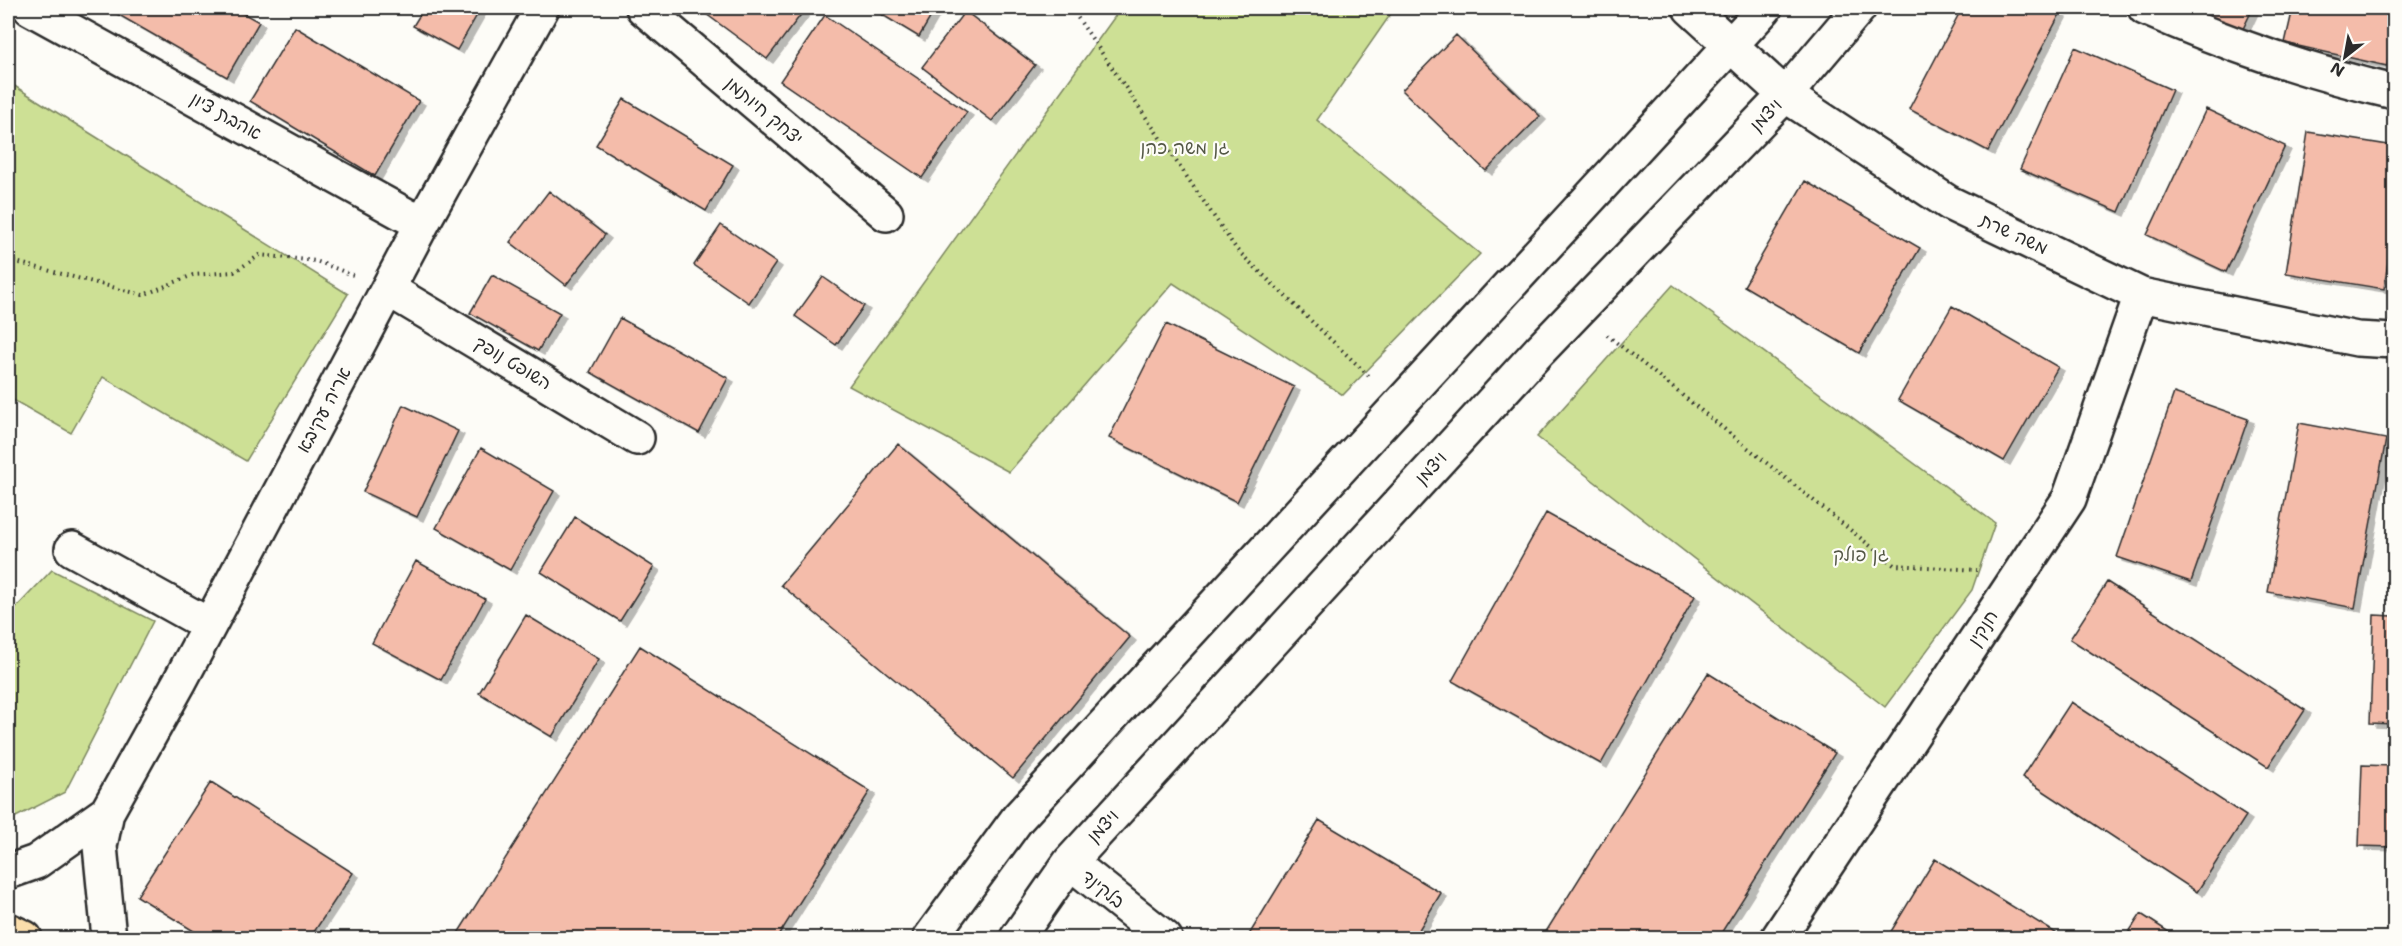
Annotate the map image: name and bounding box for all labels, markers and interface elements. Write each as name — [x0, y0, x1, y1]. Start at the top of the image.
north arrow — [2315, 27, 2375, 87]
text: N — [2327, 57, 2348, 82]
street label: יצחק חיותמן — [720, 71, 808, 151]
street label: אהבת ציון — [186, 87, 266, 145]
street label: ויצמן — [1745, 93, 1787, 137]
park label: גן משה כהן — [1140, 136, 1230, 160]
street label: משה שרת — [1975, 207, 2052, 260]
street label: השופט נופך — [470, 331, 556, 395]
street label: אריה עקיבא — [291, 363, 357, 457]
street label: ויצמן — [1410, 446, 1452, 490]
park label: גן פולק — [1833, 543, 1889, 567]
street label: חנקין — [1962, 605, 2004, 651]
street label: ויצמן — [1082, 804, 1124, 848]
street label: בלקינד — [1077, 864, 1129, 914]

